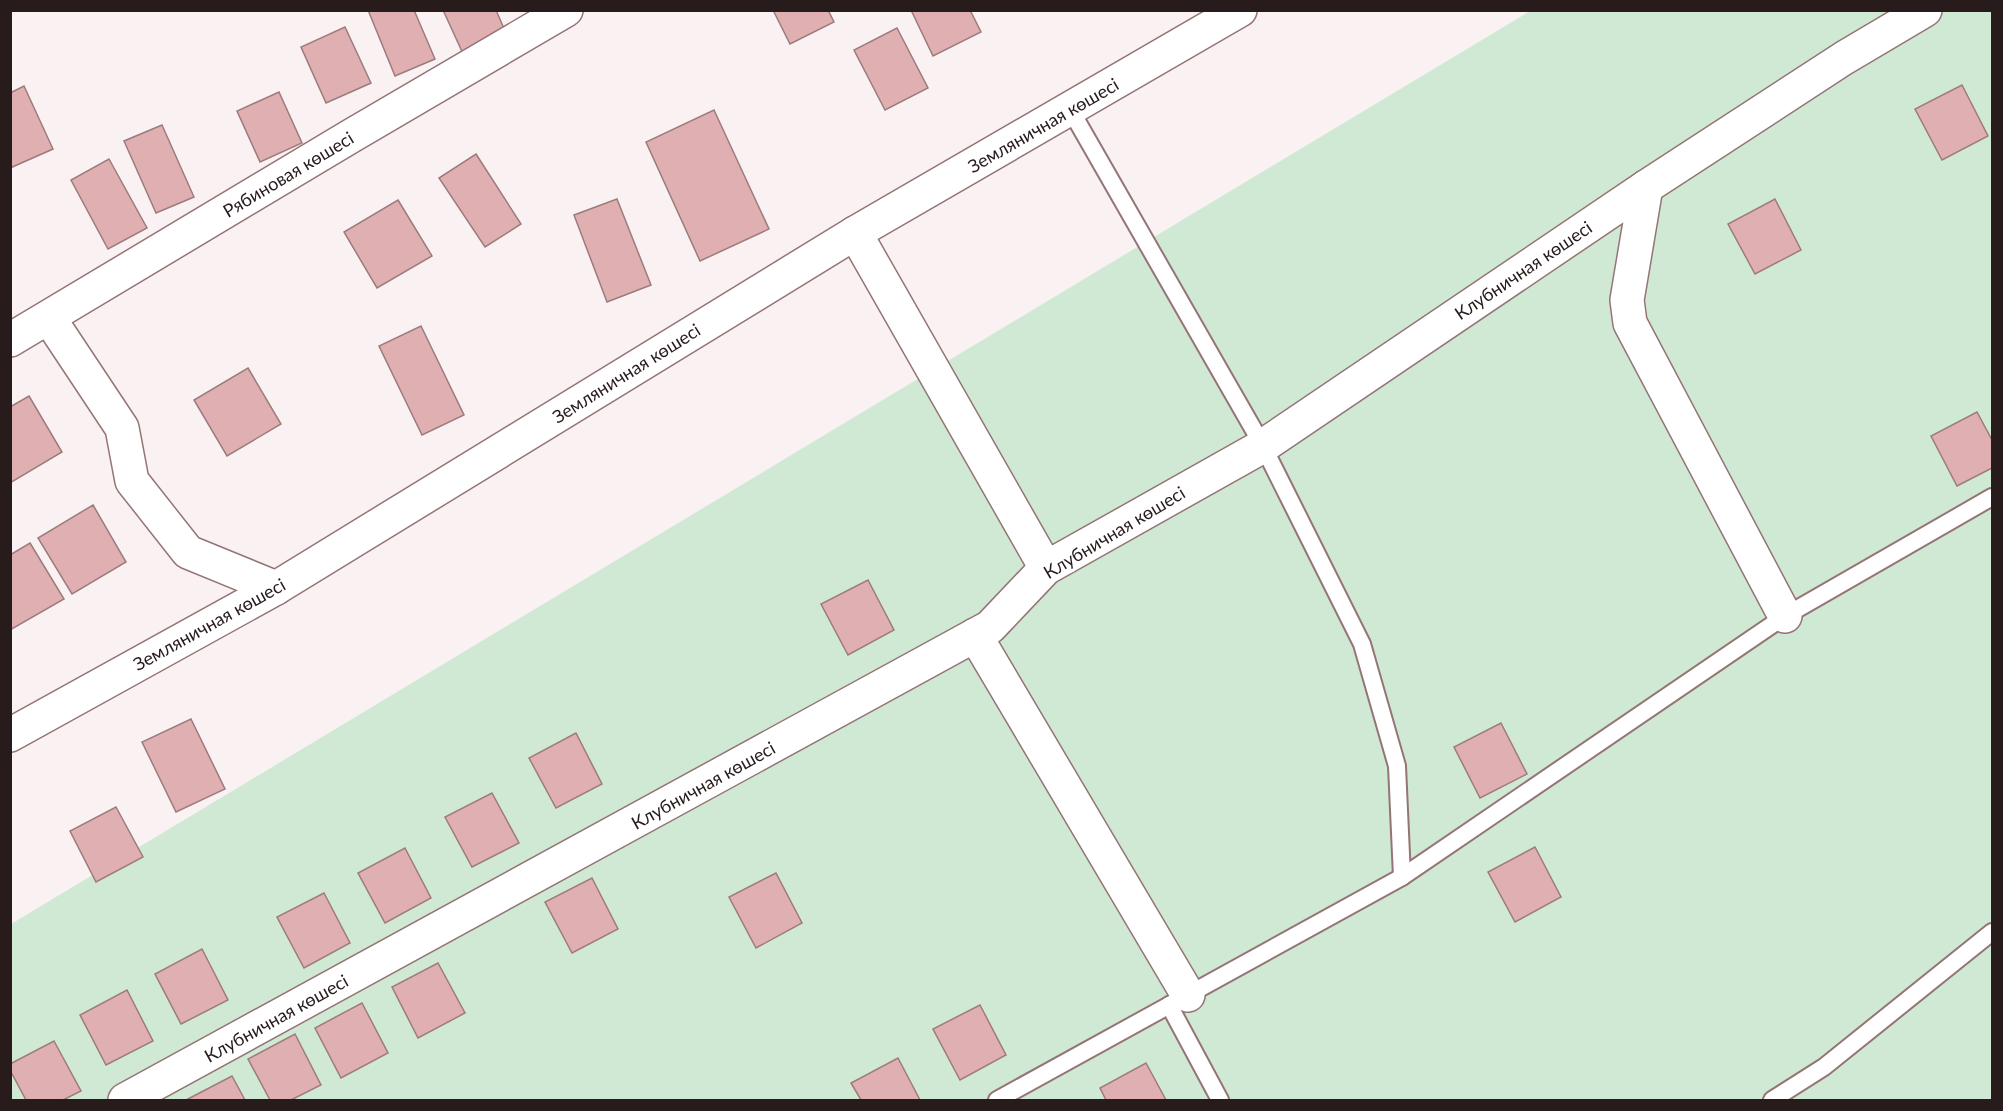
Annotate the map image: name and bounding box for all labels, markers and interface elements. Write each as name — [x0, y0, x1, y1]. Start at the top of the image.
street label: Земляничная көшесі — [964, 73, 1122, 177]
street label: Рябиновая көшесі — [219, 126, 357, 222]
street label: Клубничная көшесі — [1450, 216, 1596, 324]
street label: Земляничная көшесі — [548, 318, 704, 428]
street label: Клубничная көшесі — [1039, 481, 1189, 583]
street label: Земляничная көшесі — [129, 573, 289, 675]
street label: Клубничная көшесі — [627, 736, 779, 834]
street label: Клубничная көшесі — [200, 969, 352, 1067]

